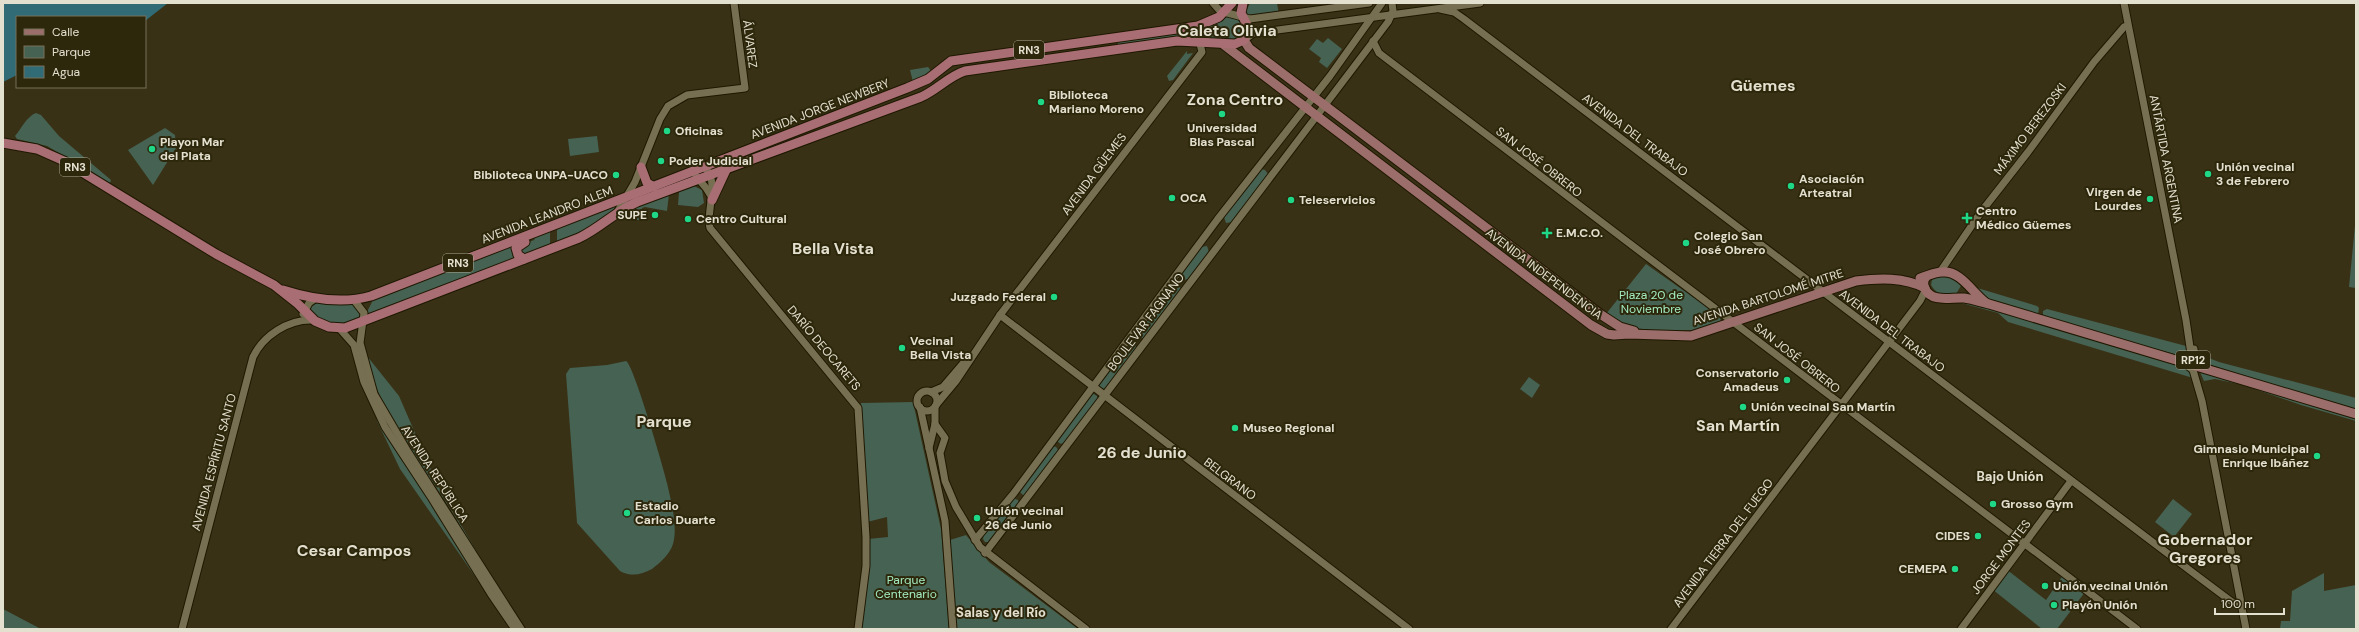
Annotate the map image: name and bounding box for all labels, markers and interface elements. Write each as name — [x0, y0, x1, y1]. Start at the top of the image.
legend — [16, 16, 146, 88]
street label: ÁLVAREZ — [739, 19, 761, 69]
district label: Caleta Olivia — [1177, 20, 1277, 41]
text: Calle — [52, 24, 79, 40]
road number: RN3 — [1014, 41, 1044, 59]
text: Parque — [52, 44, 91, 60]
text: Agua — [52, 64, 80, 80]
street label: AVENIDA JORGE NEWBERY — [748, 75, 892, 143]
district label: Güemes — [1730, 75, 1796, 96]
street label: MÁXIMO BEREZOSKI — [1990, 80, 2070, 178]
place label: Biblioteca Mariano Moreno — [1049, 87, 1144, 117]
district label: Zona Centro — [1187, 89, 1283, 110]
street label: AVENIDA DEL TRABAJO — [1579, 90, 1691, 180]
street label: ANTÁRTIDA ARGENTINA — [2146, 93, 2186, 225]
marker: Biblioteca Mariano Moreno — [1036, 97, 1046, 107]
marker: Universidad Blas Pascal — [1217, 109, 1227, 119]
place label: Universidad Blas Pascal — [1187, 120, 1257, 150]
place label: Oficinas — [675, 123, 723, 139]
street label: SAN JOSÉ OBRERO — [1493, 123, 1585, 201]
marker: Oficinas — [662, 126, 672, 136]
street label: AVENIDA GÜEMES — [1058, 130, 1130, 218]
place label: Playon Mar del Plata — [160, 134, 224, 164]
marker: Playon Mar del Plata — [147, 144, 157, 154]
place label: Poder Judicial — [669, 153, 752, 169]
marker: Poder Judicial — [656, 156, 666, 166]
road number: RN3 — [60, 158, 90, 176]
place label: Unión vecinal 3 de Febrero — [2216, 159, 2294, 189]
place label: Biblioteca UNPA-UACO — [474, 167, 608, 183]
marker: Unión vecinal 3 de Febrero — [2203, 169, 2213, 179]
marker: Biblioteca UNPA-UACO — [611, 170, 621, 180]
place label: Asociación Arteatral — [1799, 171, 1864, 201]
marker: Asociación Arteatral — [1786, 181, 1796, 191]
street label: AVENIDA LEANDRO ALEM — [479, 182, 615, 248]
place label: Virgen de Lourdes — [2086, 184, 2142, 214]
place label: OCA — [1180, 190, 1207, 206]
place label: Teleservicios — [1299, 192, 1376, 208]
marker: OCA — [1167, 193, 1177, 203]
marker: Virgen de Lourdes — [2145, 194, 2155, 204]
marker: Teleservicios — [1286, 195, 1296, 205]
place label: Centro Médico Güemes — [1976, 203, 2071, 233]
place label: SUPE — [617, 207, 647, 223]
marker: SUPE — [650, 210, 660, 220]
place label: Centro Cultural — [696, 211, 787, 227]
marker: Centro Médico Güemes — [1961, 212, 1973, 224]
marker: Centro Cultural — [683, 214, 693, 224]
street label: AVENIDA INDEPENDENCIA — [1482, 225, 1606, 323]
place label: E.M.C.O. — [1556, 225, 1603, 241]
marker: E.M.C.O. — [1541, 227, 1553, 239]
place label: Colegio San José Obrero — [1694, 228, 1766, 258]
district label: Bella Vista — [792, 238, 874, 259]
marker: Colegio San José Obrero — [1681, 238, 1691, 248]
road number: RN3 — [443, 254, 473, 272]
street label: AVENIDA BARTOLOMÉ MITRE — [1691, 265, 1846, 329]
street label: BOULEVAR FAGNANO — [1104, 270, 1188, 374]
street label: AVENIDA DEL TRABAJO — [1836, 286, 1948, 376]
park label: Plaza 20 de Noviembre — [1619, 287, 1683, 317]
place label: Juzgado Federal — [950, 289, 1046, 305]
marker: Juzgado Federal — [1049, 292, 1059, 302]
street label: DARÍO DEOCARETS — [784, 302, 864, 394]
street label: SAN JOSÉ OBRERO — [1751, 319, 1843, 397]
place label: Vecinal Bella Vista — [910, 333, 971, 363]
marker: Vecinal Bella Vista — [897, 343, 907, 353]
road number: RP12 — [2176, 351, 2210, 369]
place label: Conservatorio Amadeus — [1696, 365, 1779, 395]
marker: Conservatorio Amadeus — [1782, 375, 1792, 385]
street label: AVENIDA ESPÍRITU SANTO — [188, 392, 240, 532]
place label: Unión vecinal San Martín — [1751, 399, 1895, 415]
marker: Unión vecinal San Martín — [1738, 402, 1748, 412]
district label: Parque — [636, 411, 692, 432]
district label: San Martín — [1696, 415, 1780, 436]
place label: Museo Regional — [1243, 420, 1334, 436]
street label: AVENIDA REPÚBLICA — [398, 422, 472, 526]
marker: Museo Regional — [1230, 423, 1240, 433]
place label: Gimnasio Municipal Enrique Ibáñez — [2193, 441, 2309, 471]
district label: 26 de Junio — [1097, 442, 1187, 463]
marker: Gimnasio Municipal Enrique Ibáñez — [2312, 451, 2322, 461]
street label: BELGRANO — [1201, 454, 1259, 504]
district label: Bajo Unión — [1977, 468, 2043, 485]
street label: AVENIDA TIERRA DEL FUEGO — [1669, 475, 1777, 611]
place label: Grosso Gym — [2001, 496, 2073, 512]
place label: Estadio Carlos Duarte — [635, 498, 716, 528]
marker: Grosso Gym — [1988, 499, 1998, 509]
place label: Unión vecinal 26 de Junio — [985, 503, 1063, 533]
marker: Estadio Carlos Duarte — [622, 508, 632, 518]
marker: Unión vecinal 26 de Junio — [972, 513, 982, 523]
street label: JORGE MONTES — [1968, 516, 2034, 598]
place label: CIDES — [1935, 528, 1970, 544]
district label: Gobernador Gregores — [2158, 529, 2253, 568]
marker: CIDES — [1973, 531, 1983, 541]
district label: Cesar Campos — [297, 540, 411, 561]
place label: CEMEPA — [1899, 561, 1947, 577]
marker: CEMEPA — [1950, 564, 1960, 574]
park label: Parque Centenario — [875, 572, 937, 602]
place label: Unión vecinal Unión — [2053, 578, 2168, 594]
marker: Unión vecinal Unión — [2040, 581, 2050, 591]
scale bar — [2215, 590, 2284, 616]
text: 100 m — [2221, 596, 2255, 612]
place label: Playón Unión — [2062, 597, 2137, 613]
marker: Playón Unión — [2049, 600, 2059, 610]
district label: Salas y del Río — [956, 604, 1046, 621]

